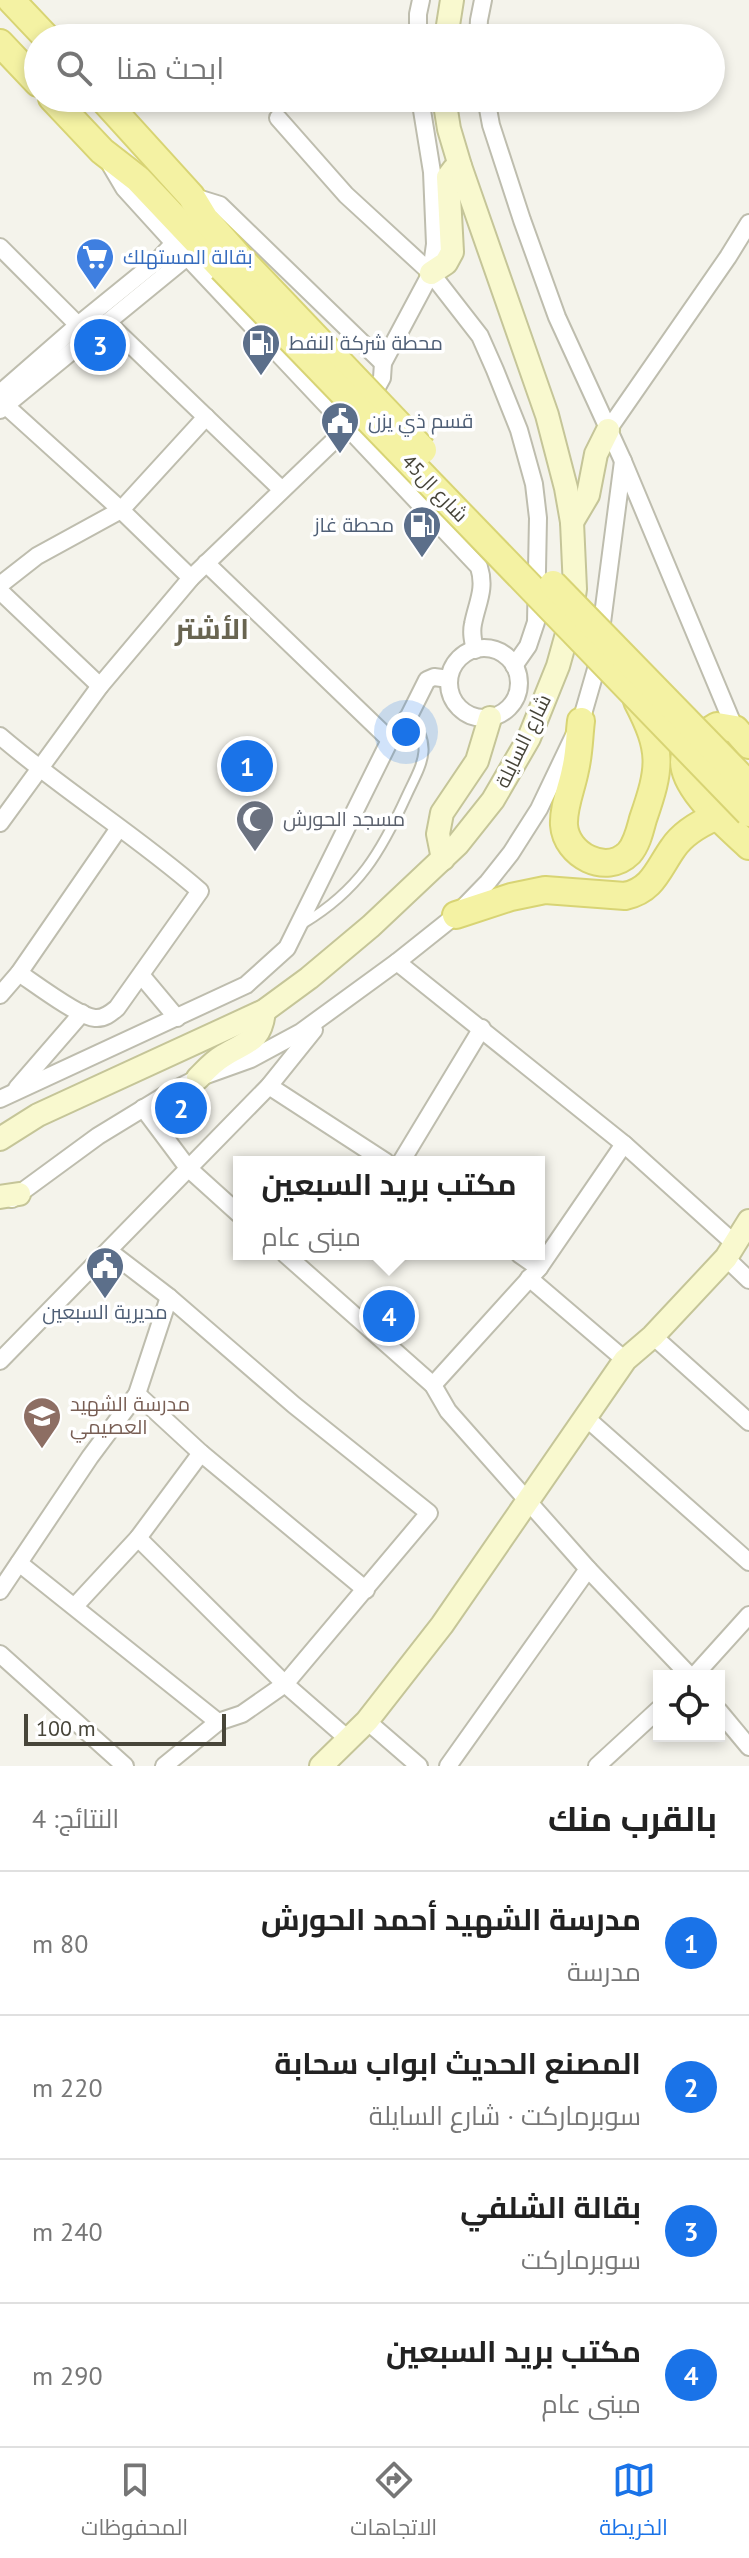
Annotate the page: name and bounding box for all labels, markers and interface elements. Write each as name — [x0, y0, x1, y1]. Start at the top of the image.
search box — [24, 24, 725, 112]
icon: search — [52, 46, 96, 90]
text: ابحث هنا — [116, 48, 224, 87]
supermarket icon: بقالة المستهلك — [74, 236, 116, 291]
place label: بقالة المستهلك — [123, 244, 253, 270]
pin: 3 — [74, 315, 126, 375]
fuel station icon: محطة شركة النفط — [240, 322, 282, 377]
place label: محطة شركة النفط — [289, 330, 443, 356]
public building icon: قسم ذي يزن — [319, 400, 361, 455]
place label: قسم ذي يزن — [368, 408, 473, 437]
street label: شارع ال45 — [396, 449, 474, 528]
fuel station icon: محطة غاز — [401, 504, 443, 559]
place label: محطة غاز — [313, 512, 394, 538]
district label: الأشتر — [174, 610, 249, 647]
street label: شارع السايلة — [489, 690, 558, 793]
your location — [386, 712, 426, 752]
pin: 1 — [221, 736, 273, 796]
mosque icon: مسجد الحورش — [234, 798, 276, 853]
place label: مسجد الحورش — [283, 806, 405, 832]
pin: 2 — [155, 1078, 207, 1138]
popup — [233, 1156, 545, 1260]
text: مكتب بريد السبعين — [261, 1164, 517, 1203]
text: مبنى عام — [261, 1220, 361, 1253]
public building icon: مديرية السبعين — [84, 1245, 126, 1300]
pin: 4 — [363, 1286, 415, 1346]
place label: مديرية السبعين — [42, 1299, 168, 1325]
place label: مدرسة الشهيد العصيمي — [70, 1391, 190, 1443]
school or university icon: مدرسة الشهيد العصيمي — [21, 1395, 63, 1450]
map controls — [653, 1670, 725, 1742]
button: locate — [653, 1670, 725, 1742]
scale bar — [24, 1710, 226, 1746]
text: 100 m — [36, 1714, 96, 1742]
text: بالقرب منك — [548, 1796, 717, 1840]
text: النتائج: 4 — [32, 1802, 119, 1835]
text: مدرسة الشهيد أحمد الحورش — [261, 1899, 641, 1938]
text: 80 m — [32, 1927, 88, 1960]
text: 1 — [684, 1927, 698, 1960]
text: مدرسة — [567, 1955, 641, 1988]
text: المصنع الحديث ابواب سحابة — [274, 2043, 641, 2082]
text: 220 m — [32, 2071, 103, 2104]
text: 2 — [684, 2071, 698, 2104]
text: سوبرماركت · شارع السايلة — [369, 2099, 641, 2132]
text: بقالة الشلفي — [460, 2187, 641, 2226]
text: 240 m — [32, 2215, 103, 2248]
text: 3 — [684, 2215, 698, 2248]
text: سوبرماركت — [521, 2243, 641, 2276]
text: مكتب بريد السبعين — [386, 2331, 641, 2370]
text: 290 m — [32, 2359, 103, 2392]
text: 4 — [684, 2359, 698, 2392]
text: مبنى عام — [541, 2387, 641, 2420]
tab: المحفوظات — [81, 2458, 188, 2548]
tab: الاتجاهات — [350, 2458, 437, 2548]
tab: الخريطة — [599, 2458, 668, 2548]

